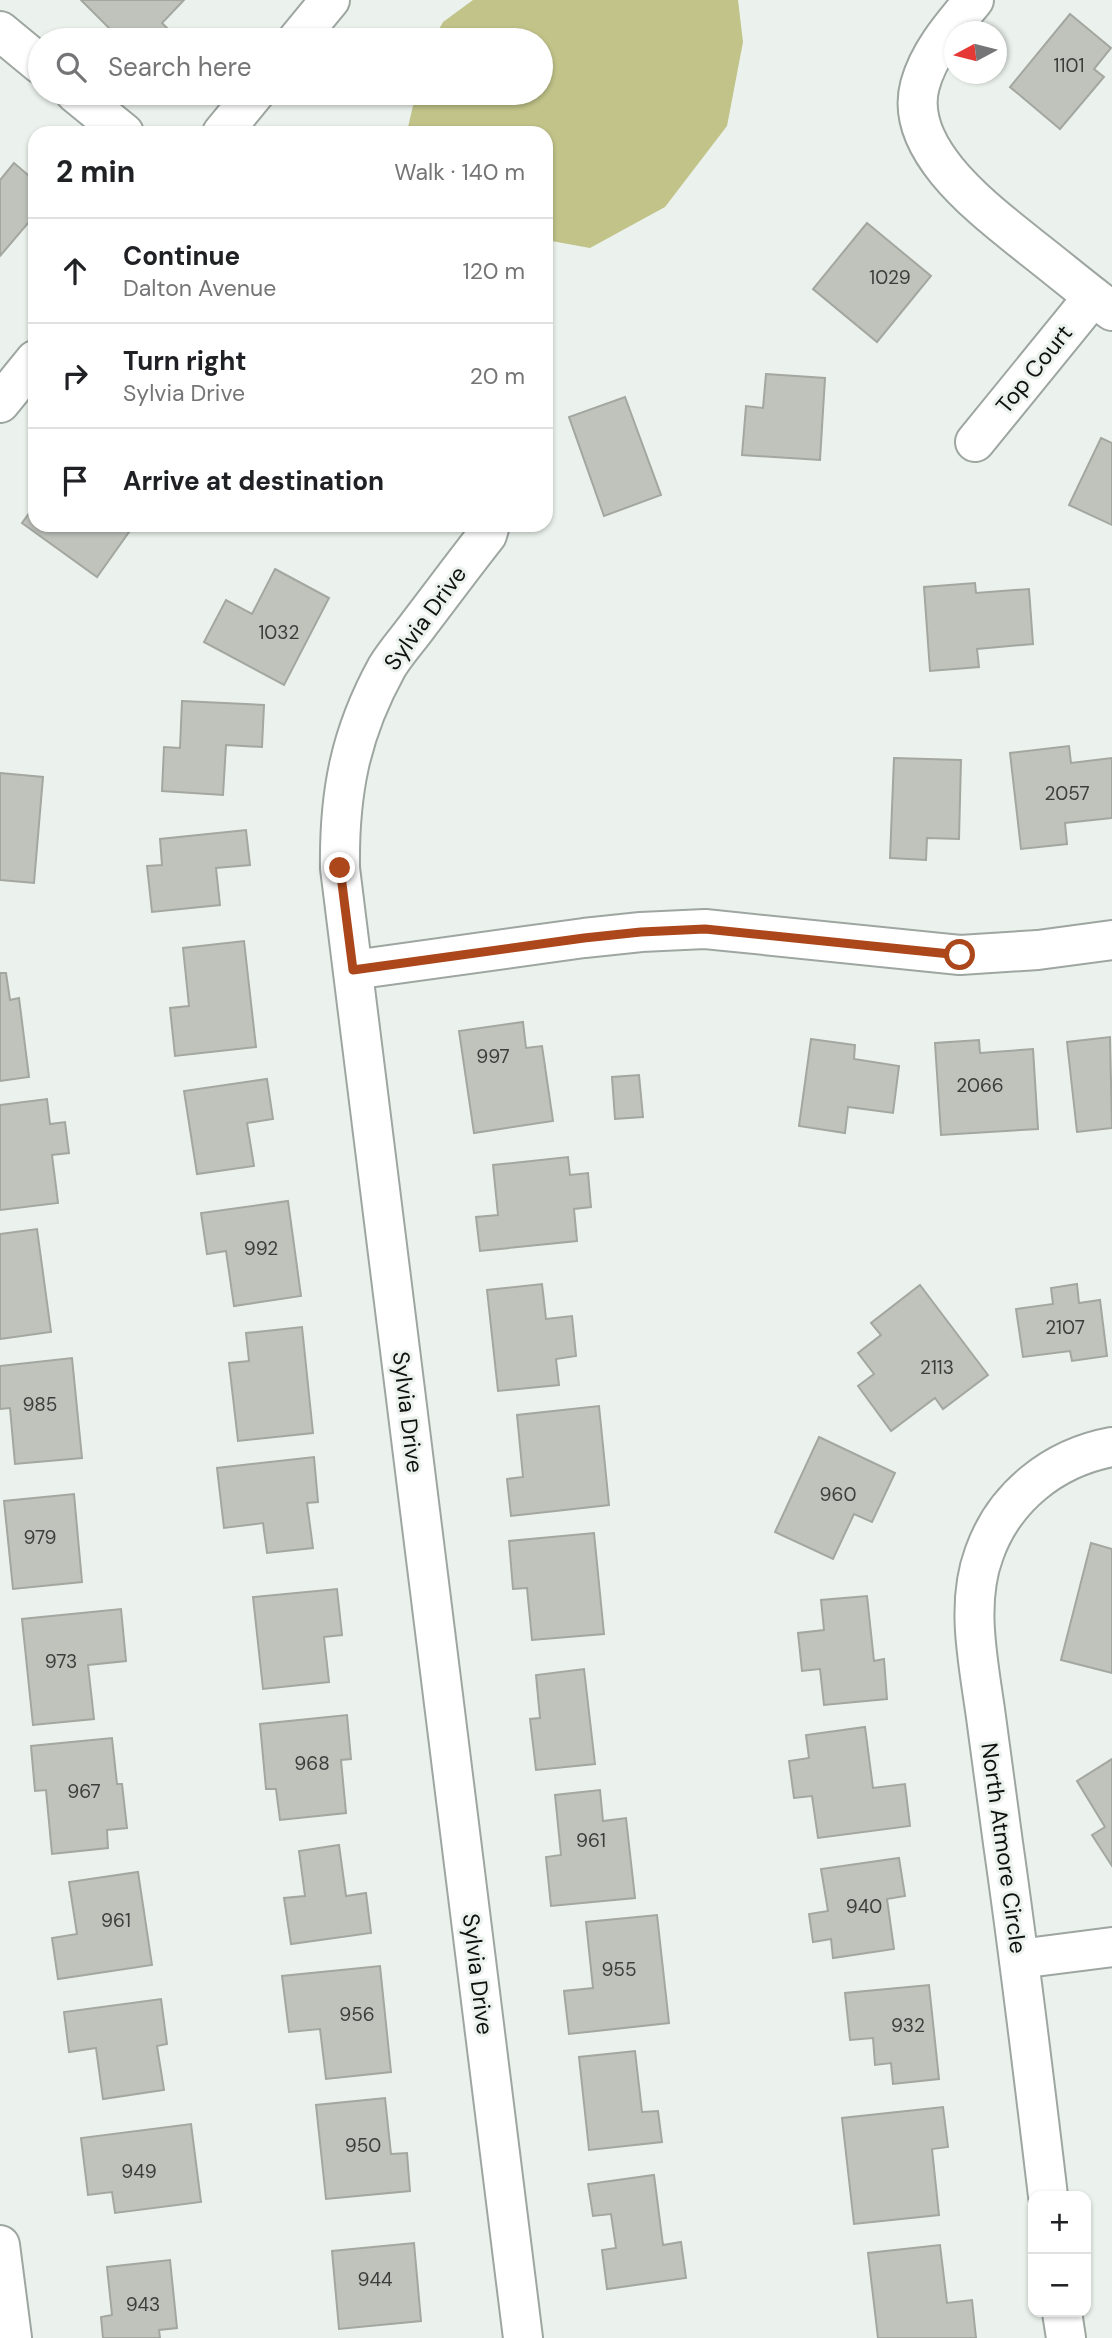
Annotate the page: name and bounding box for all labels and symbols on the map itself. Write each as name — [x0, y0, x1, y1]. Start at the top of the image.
north arrow — [944, 21, 1007, 84]
house number: 1101 — [1054, 53, 1084, 78]
house number: 1029 — [869, 265, 911, 290]
street label: Top Court — [989, 318, 1079, 420]
street label: Sylvia Drive — [377, 560, 473, 676]
house number: 1032 — [258, 620, 300, 645]
house number: 2057 — [1044, 781, 1090, 806]
route end — [324, 852, 355, 883]
route start — [944, 939, 975, 970]
house number: 997 — [476, 1044, 510, 1069]
house number: 2066 — [956, 1073, 1004, 1098]
house number: 992 — [244, 1236, 278, 1261]
house number: 2107 — [1045, 1315, 1085, 1340]
street label: Sylvia Drive — [386, 1350, 430, 1474]
house number: 2113 — [920, 1355, 954, 1380]
house number: 985 — [23, 1392, 57, 1417]
house number: 960 — [820, 1482, 856, 1507]
house number: 979 — [23, 1525, 57, 1550]
house number: 973 — [45, 1649, 77, 1674]
street label: North Atmore Circle — [974, 1741, 1034, 1955]
house number: 968 — [294, 1751, 330, 1776]
house number: 967 — [67, 1779, 101, 1804]
house number: 961 — [576, 1828, 606, 1853]
house number: 940 — [846, 1894, 882, 1919]
house number: 961 — [101, 1908, 131, 1933]
street label: Sylvia Drive — [456, 1912, 500, 2036]
house number: 955 — [601, 1957, 637, 1982]
house number: 956 — [339, 2002, 375, 2027]
house number: 932 — [891, 2013, 925, 2038]
house number: 950 — [345, 2133, 381, 2158]
house number: 949 — [121, 2159, 157, 2184]
house number: 944 — [358, 2267, 393, 2292]
house number: 943 — [126, 2292, 160, 2317]

